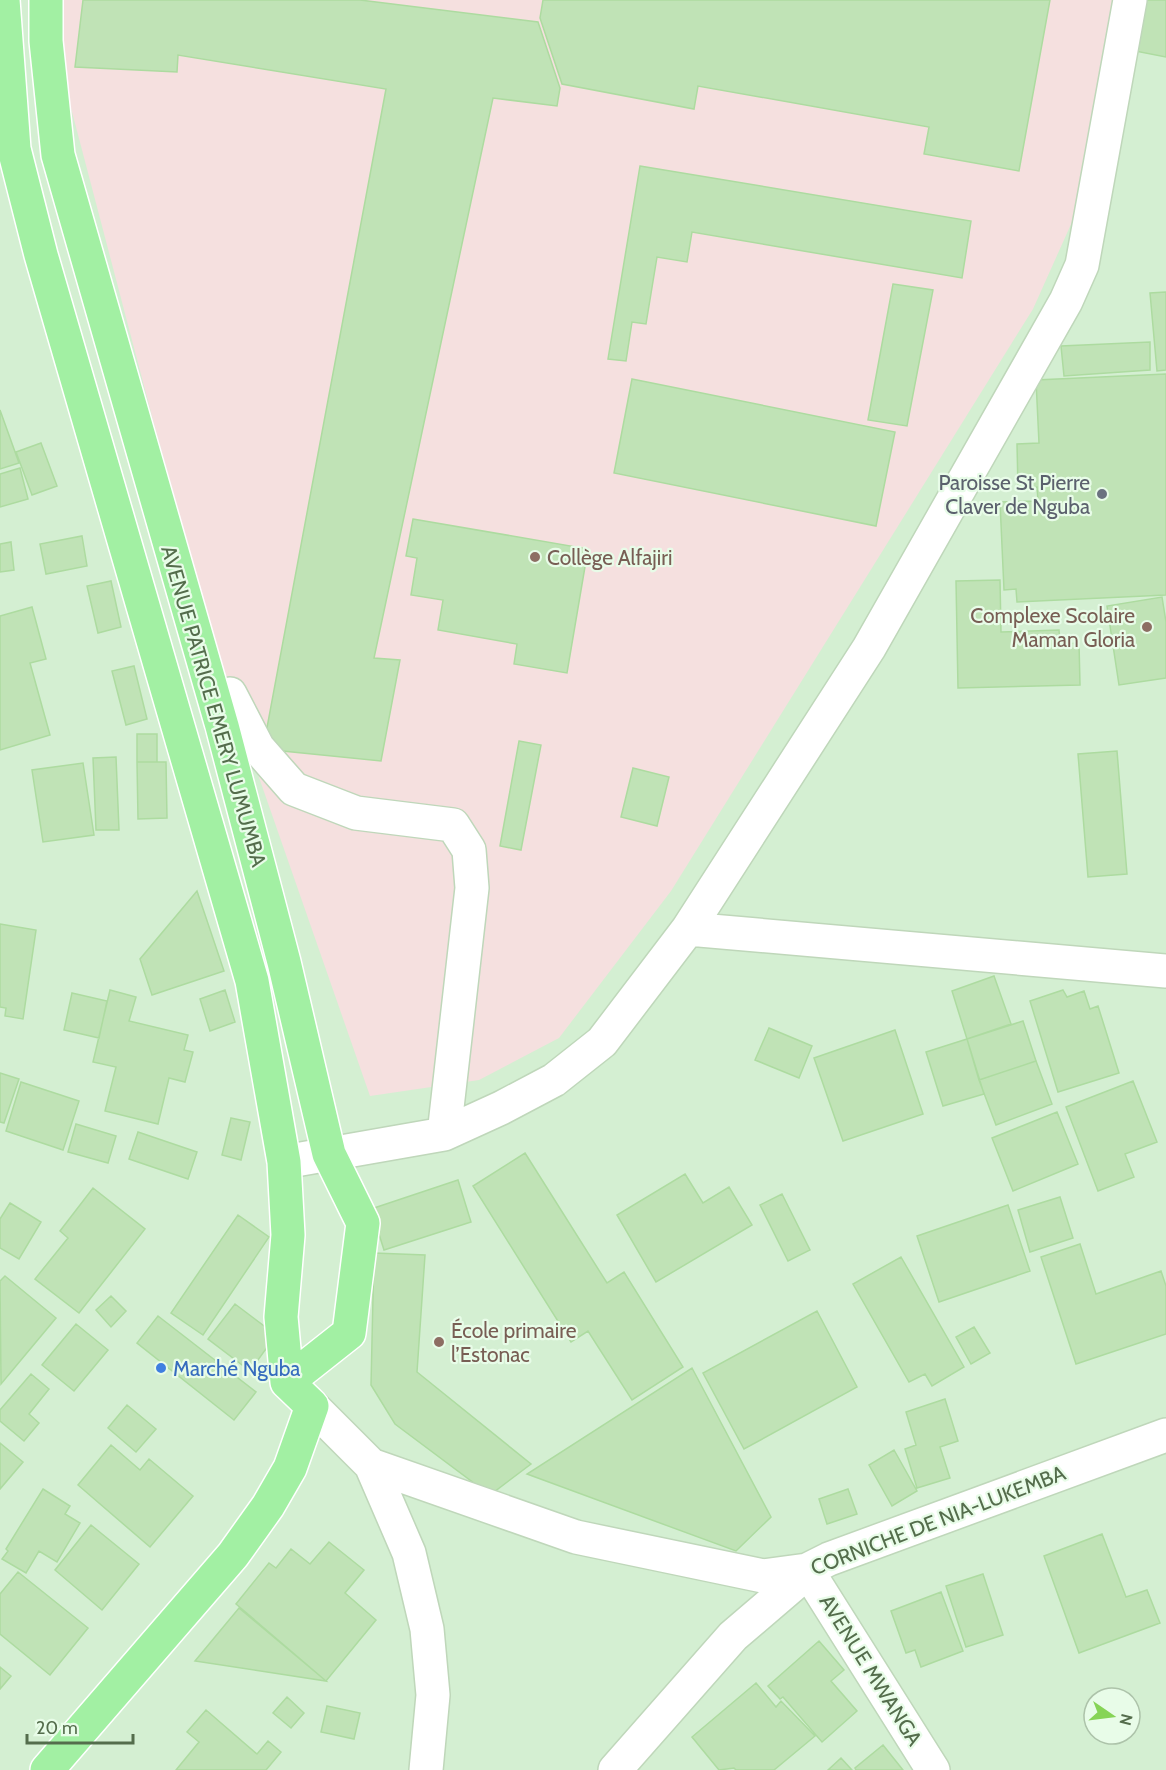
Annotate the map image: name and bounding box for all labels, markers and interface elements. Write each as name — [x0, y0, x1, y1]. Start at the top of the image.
place label: Paroisse St Pierre Claver de Nguba — [938, 470, 1090, 519]
marker: Paroisse St Pierre Claver de Nguba — [1095, 487, 1109, 501]
street label: AVENUE PATRICE EMERY LUMUMBA — [156, 543, 272, 870]
place label: Collège Alfajiri — [547, 545, 672, 571]
marker: Collège Alfajiri — [528, 550, 542, 564]
place label: Complexe Scolaire Maman Gloria — [970, 603, 1135, 652]
marker: Complexe Scolaire Maman Gloria — [1140, 620, 1154, 634]
place label: École primaire l’Estonac — [451, 1318, 577, 1367]
marker: École primaire l’Estonac — [432, 1335, 446, 1349]
place label: Marché Nguba — [173, 1356, 300, 1381]
marker: Marché Nguba — [154, 1361, 168, 1375]
street label: CORNICHE DE NIA-LUKEMBA — [807, 1460, 1069, 1580]
street label: AVENUE MWANGA — [814, 1590, 928, 1750]
north arrow — [1082, 1686, 1142, 1746]
scale bar — [27, 1707, 134, 1745]
text: N — [1115, 1712, 1137, 1727]
text: 20 m — [36, 1717, 78, 1739]

